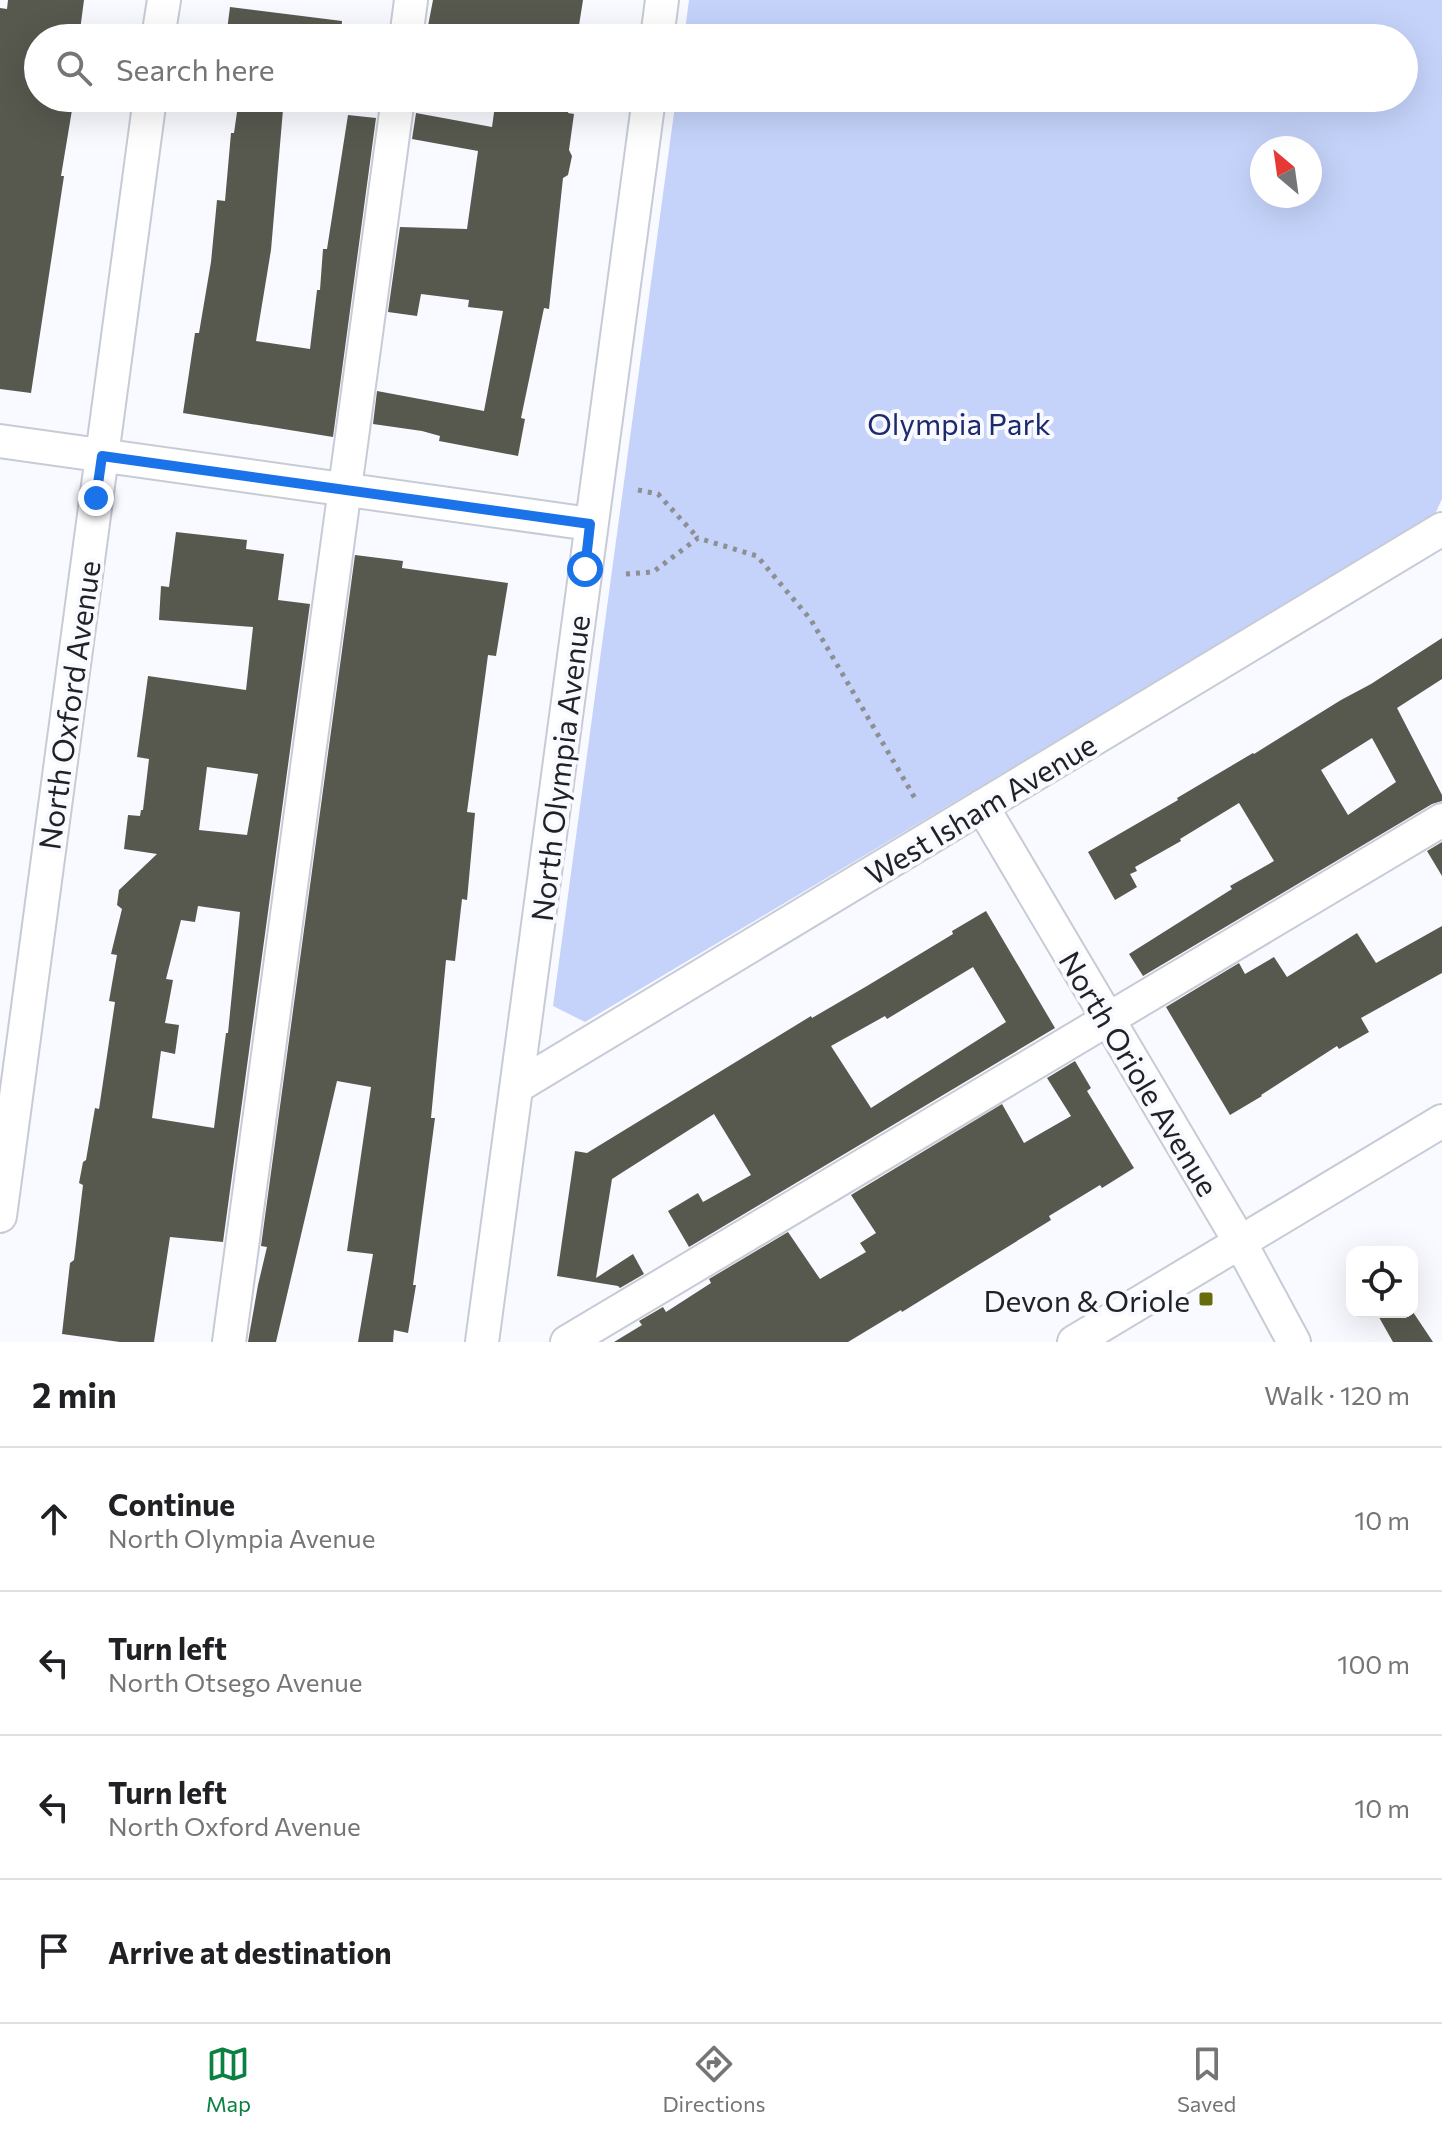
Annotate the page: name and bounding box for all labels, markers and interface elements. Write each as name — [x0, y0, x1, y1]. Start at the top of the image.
search box — [24, 24, 1418, 112]
icon: search — [52, 46, 96, 90]
text: Search here — [116, 50, 275, 87]
north arrow — [1250, 136, 1322, 208]
park label: Olympia Park — [867, 404, 1051, 441]
route end — [78, 480, 114, 516]
route start — [567, 551, 603, 587]
street label: North Oxford Avenue — [29, 558, 107, 852]
street label: North Olympia Avenue — [522, 613, 596, 923]
street label: West Isham Avenue — [858, 724, 1102, 892]
street label: North Oriole Avenue — [1052, 944, 1228, 1202]
map controls — [1346, 1246, 1418, 1318]
button: locate — [1346, 1246, 1418, 1318]
place label: Devon & Oriole — [983, 1281, 1190, 1318]
marker: Devon & Oriole — [1197, 1290, 1215, 1308]
text: 2 min — [32, 1373, 117, 1415]
text: Walk · 120 m — [1264, 1379, 1410, 1410]
text: Continue — [108, 1485, 235, 1522]
icon: ahead — [32, 1497, 76, 1541]
text: 10 m — [1354, 1504, 1410, 1535]
text: North Olympia Avenue — [108, 1522, 375, 1553]
text: Turn left — [108, 1629, 227, 1666]
icon: left — [32, 1641, 76, 1685]
text: 100 m — [1337, 1648, 1410, 1679]
text: North Otsego Avenue — [108, 1666, 363, 1697]
text: Turn left — [108, 1773, 227, 1810]
icon: left — [32, 1785, 76, 1829]
text: 10 m — [1354, 1792, 1410, 1823]
text: North Oxford Avenue — [108, 1810, 361, 1841]
icon: arrive — [32, 1929, 76, 1973]
text: Arrive at destination — [108, 1933, 392, 1970]
tab: Map — [206, 2042, 251, 2117]
tab: Directions — [662, 2042, 766, 2117]
tab: Saved — [1177, 2042, 1236, 2117]

